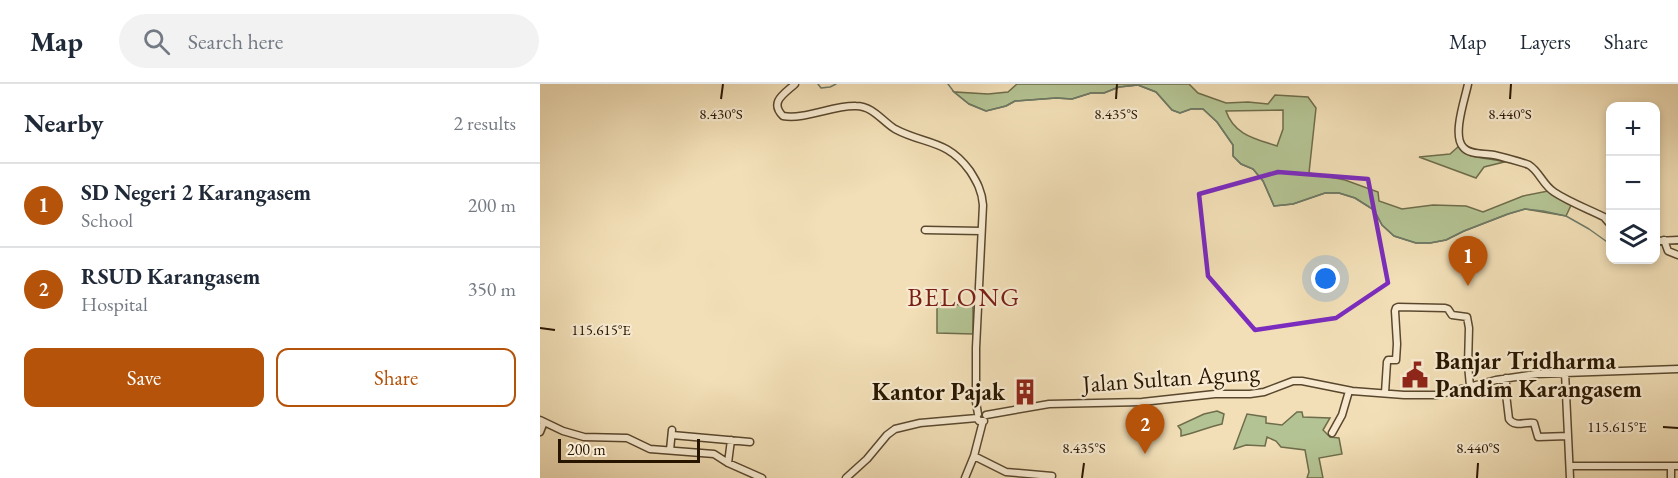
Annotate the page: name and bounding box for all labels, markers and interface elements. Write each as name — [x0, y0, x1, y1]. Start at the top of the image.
search box — [119, 14, 539, 68]
text: Map — [30, 23, 83, 59]
icon: search — [140, 25, 173, 58]
text: Search here — [188, 27, 283, 56]
text: Map — [1449, 28, 1487, 55]
text: Layers — [1520, 28, 1571, 55]
text: Share — [1604, 28, 1648, 55]
map controls — [1606, 102, 1660, 264]
button: + — [1606, 102, 1660, 156]
text: 8.430°S — [699, 104, 743, 123]
text: 8.435°S — [1094, 104, 1138, 123]
text: 8.440°S — [1488, 104, 1532, 123]
text: Nearby — [24, 106, 104, 140]
text: 2 results — [453, 110, 516, 136]
button: − — [1606, 156, 1660, 210]
text: SD Negeri 2 Karangasem — [81, 178, 311, 207]
text: 1 — [38, 192, 49, 218]
text: 200 m — [468, 192, 516, 218]
text: School — [81, 207, 133, 233]
button: layers — [1606, 210, 1660, 264]
pin: 1 — [1448, 236, 1488, 286]
text: RSUD Karangasem — [81, 262, 260, 291]
your location — [1311, 264, 1340, 293]
text: 2 — [38, 276, 49, 302]
text: 350 m — [468, 276, 516, 302]
district label: BELONG — [907, 280, 1021, 314]
text: Hospital — [81, 291, 148, 317]
text: 115.615°E — [571, 320, 631, 339]
place label: Banjar Tridharma Pandim Karangasem — [1435, 345, 1642, 405]
button: Save — [24, 348, 264, 407]
button: Share — [276, 348, 516, 407]
street label: Jalan Sultan Agung — [1079, 356, 1261, 399]
public building icon: Banjar Tridharma Pandim Karangasem — [1400, 360, 1430, 390]
place label: Kantor Pajak — [872, 376, 1006, 408]
building icon: Kantor Pajak — [1010, 377, 1040, 407]
pin: 2 — [1126, 404, 1164, 454]
text: 115.615°E — [1587, 417, 1647, 436]
scale bar — [558, 436, 700, 464]
text: 8.435°S — [1062, 438, 1106, 457]
text: 8.440°S — [1456, 438, 1500, 457]
text: 200 m — [567, 439, 606, 460]

